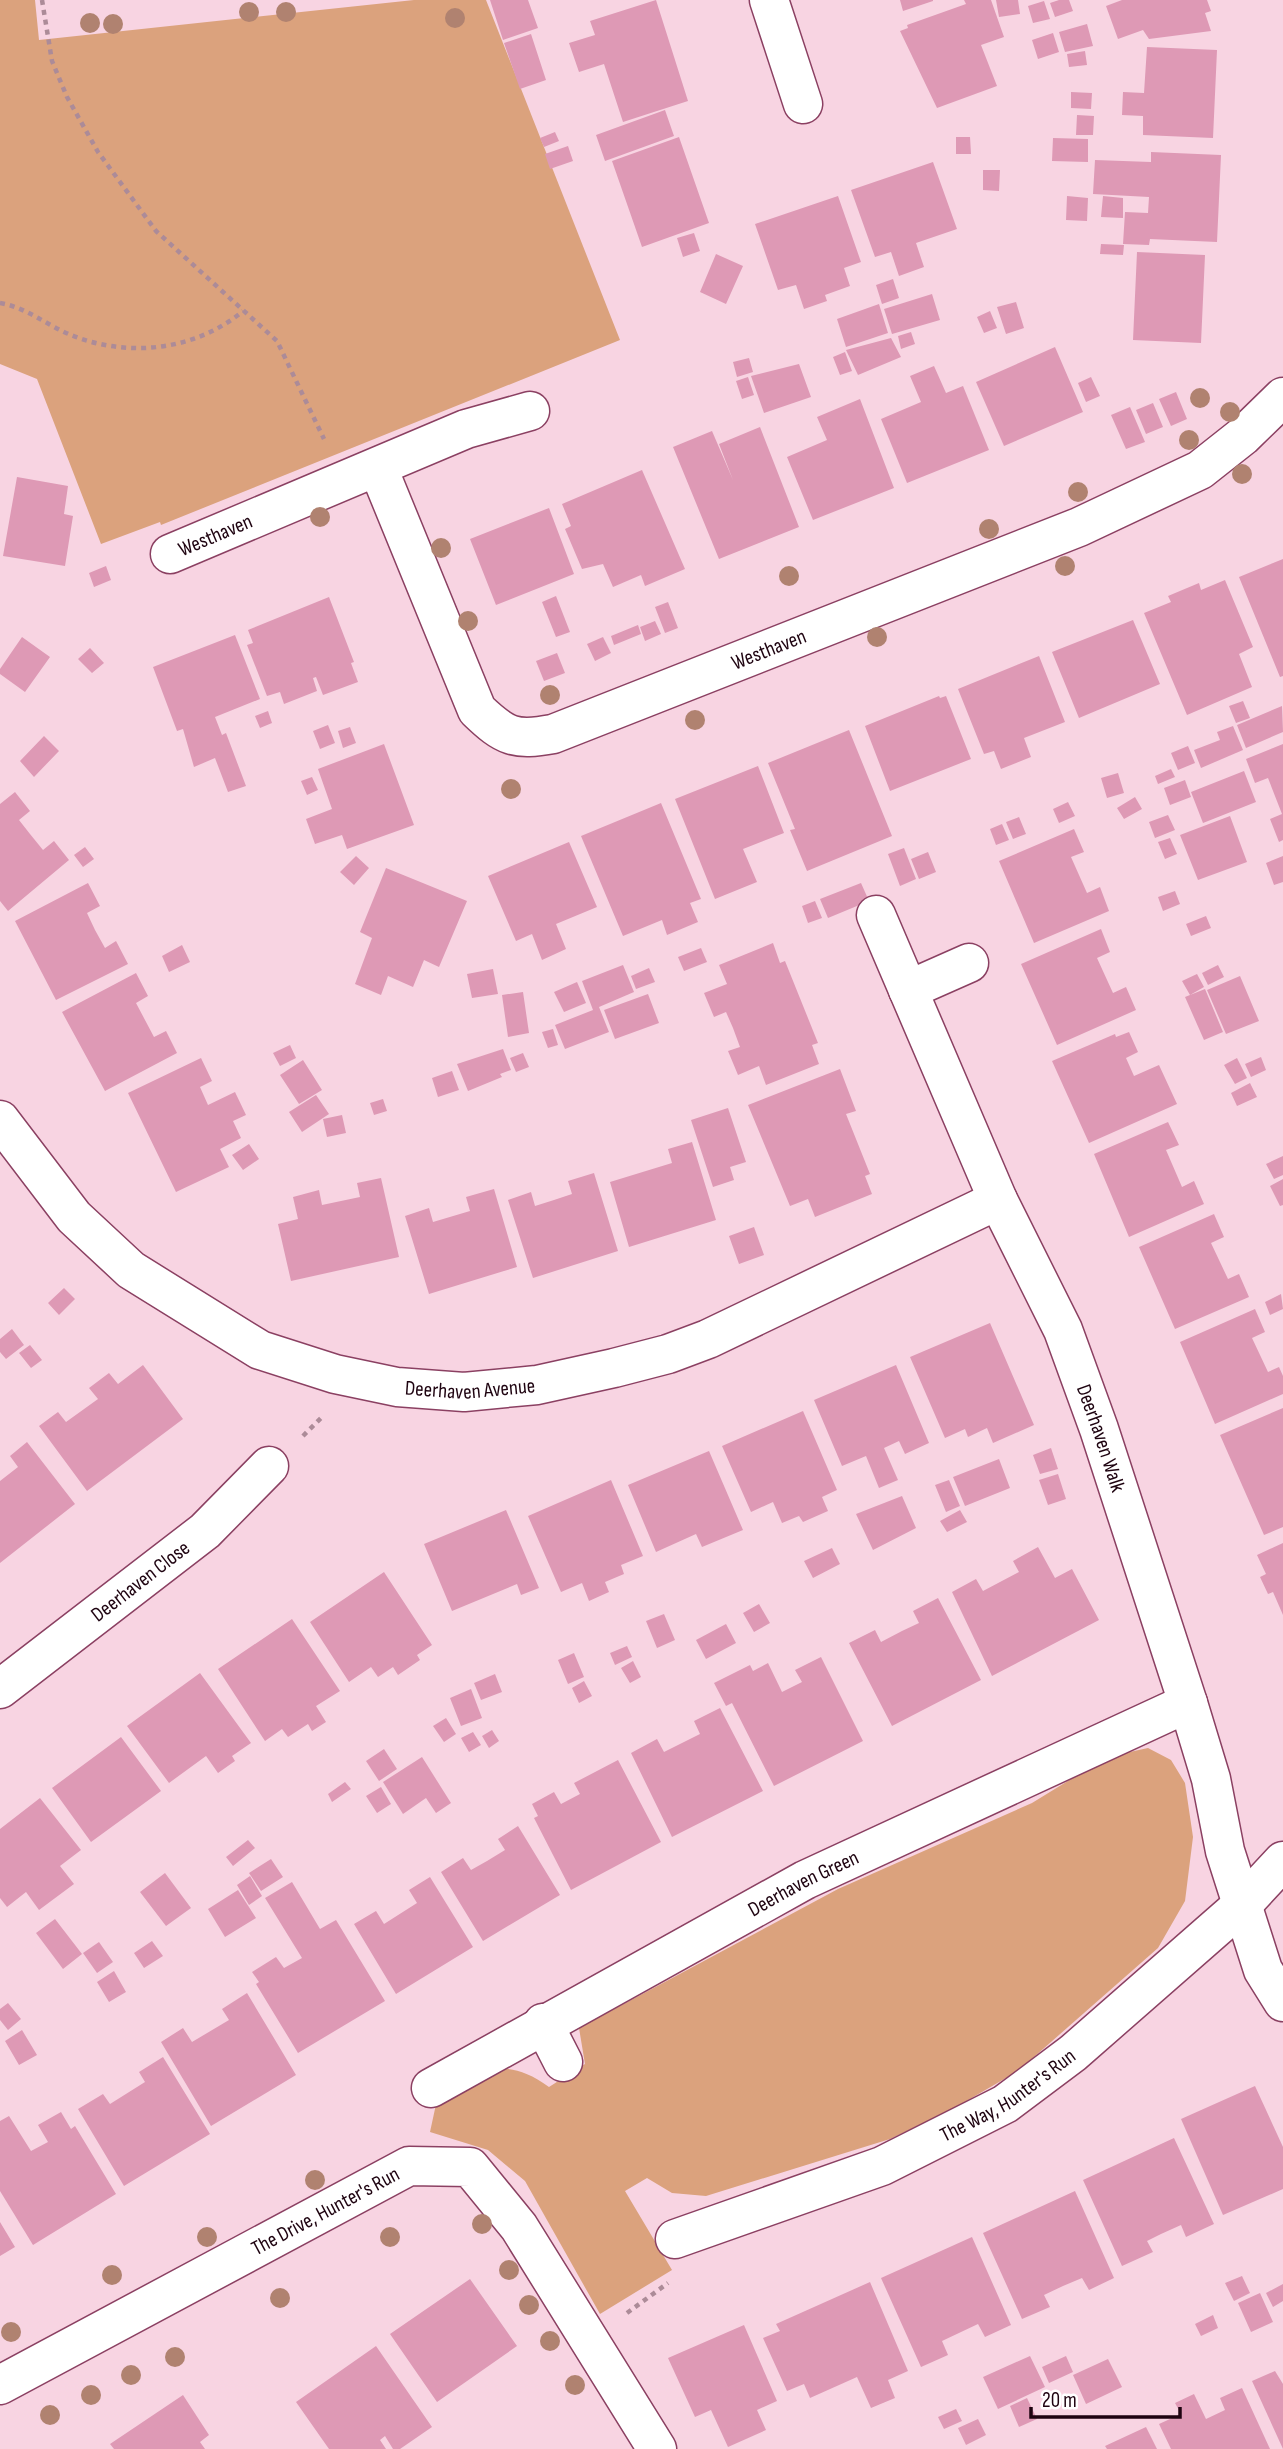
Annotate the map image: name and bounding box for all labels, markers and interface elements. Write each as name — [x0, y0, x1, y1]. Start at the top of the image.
street label: Westhaven — [174, 509, 256, 562]
street label: Westhaven — [728, 624, 810, 676]
street label: Deerhaven Avenue — [404, 1373, 536, 1405]
street label: Deerhaven Walk — [1071, 1381, 1131, 1495]
street label: Deerhaven Close — [86, 1535, 195, 1627]
street label: Deerhaven Green — [744, 1845, 863, 1922]
street label: The Way, Hunter's Run — [936, 2044, 1081, 2148]
street label: The Drive, Hunter's Run — [247, 2161, 404, 2261]
scale bar — [1031, 2376, 1180, 2420]
text: 20 m — [1042, 2388, 1077, 2413]

